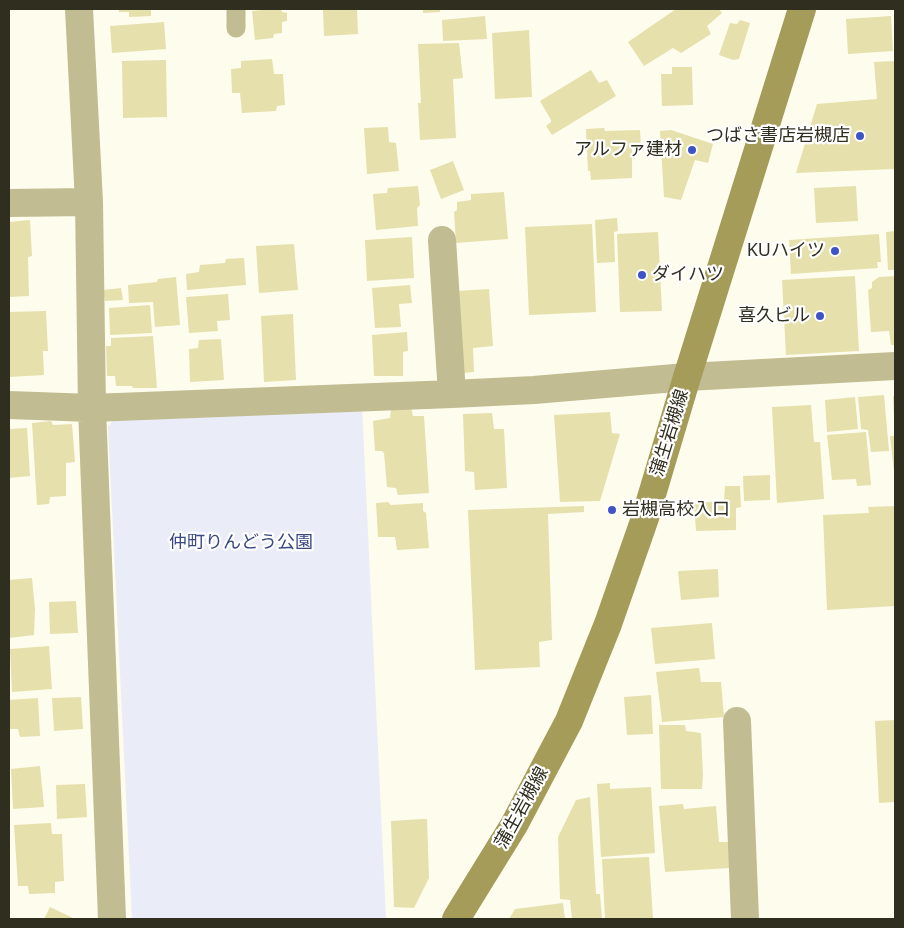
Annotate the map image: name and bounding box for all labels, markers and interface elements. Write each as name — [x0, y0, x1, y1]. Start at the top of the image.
place label: つばさ書店岩槻店 — [706, 125, 850, 147]
marker: つばさ書店岩槻店 — [854, 130, 866, 142]
place label: アルファ建材 — [574, 139, 682, 161]
marker: アルファ建材 — [686, 144, 698, 156]
place label: KUハイツ — [747, 240, 825, 262]
marker: KUハイツ — [829, 245, 841, 257]
place label: ダイハツ — [652, 264, 724, 286]
marker: ダイハツ — [636, 269, 648, 281]
place label: 喜久ビル — [738, 305, 810, 327]
marker: 喜久ビル — [814, 310, 826, 322]
street label: 蒲生岩槻線 — [647, 387, 693, 479]
place label: 岩槻高校入口 — [622, 499, 730, 521]
marker: 岩槻高校入口 — [606, 504, 618, 516]
park label: 仲町りんどう公園 — [169, 532, 313, 554]
street label: 蒲生岩槻線 — [491, 763, 553, 853]

